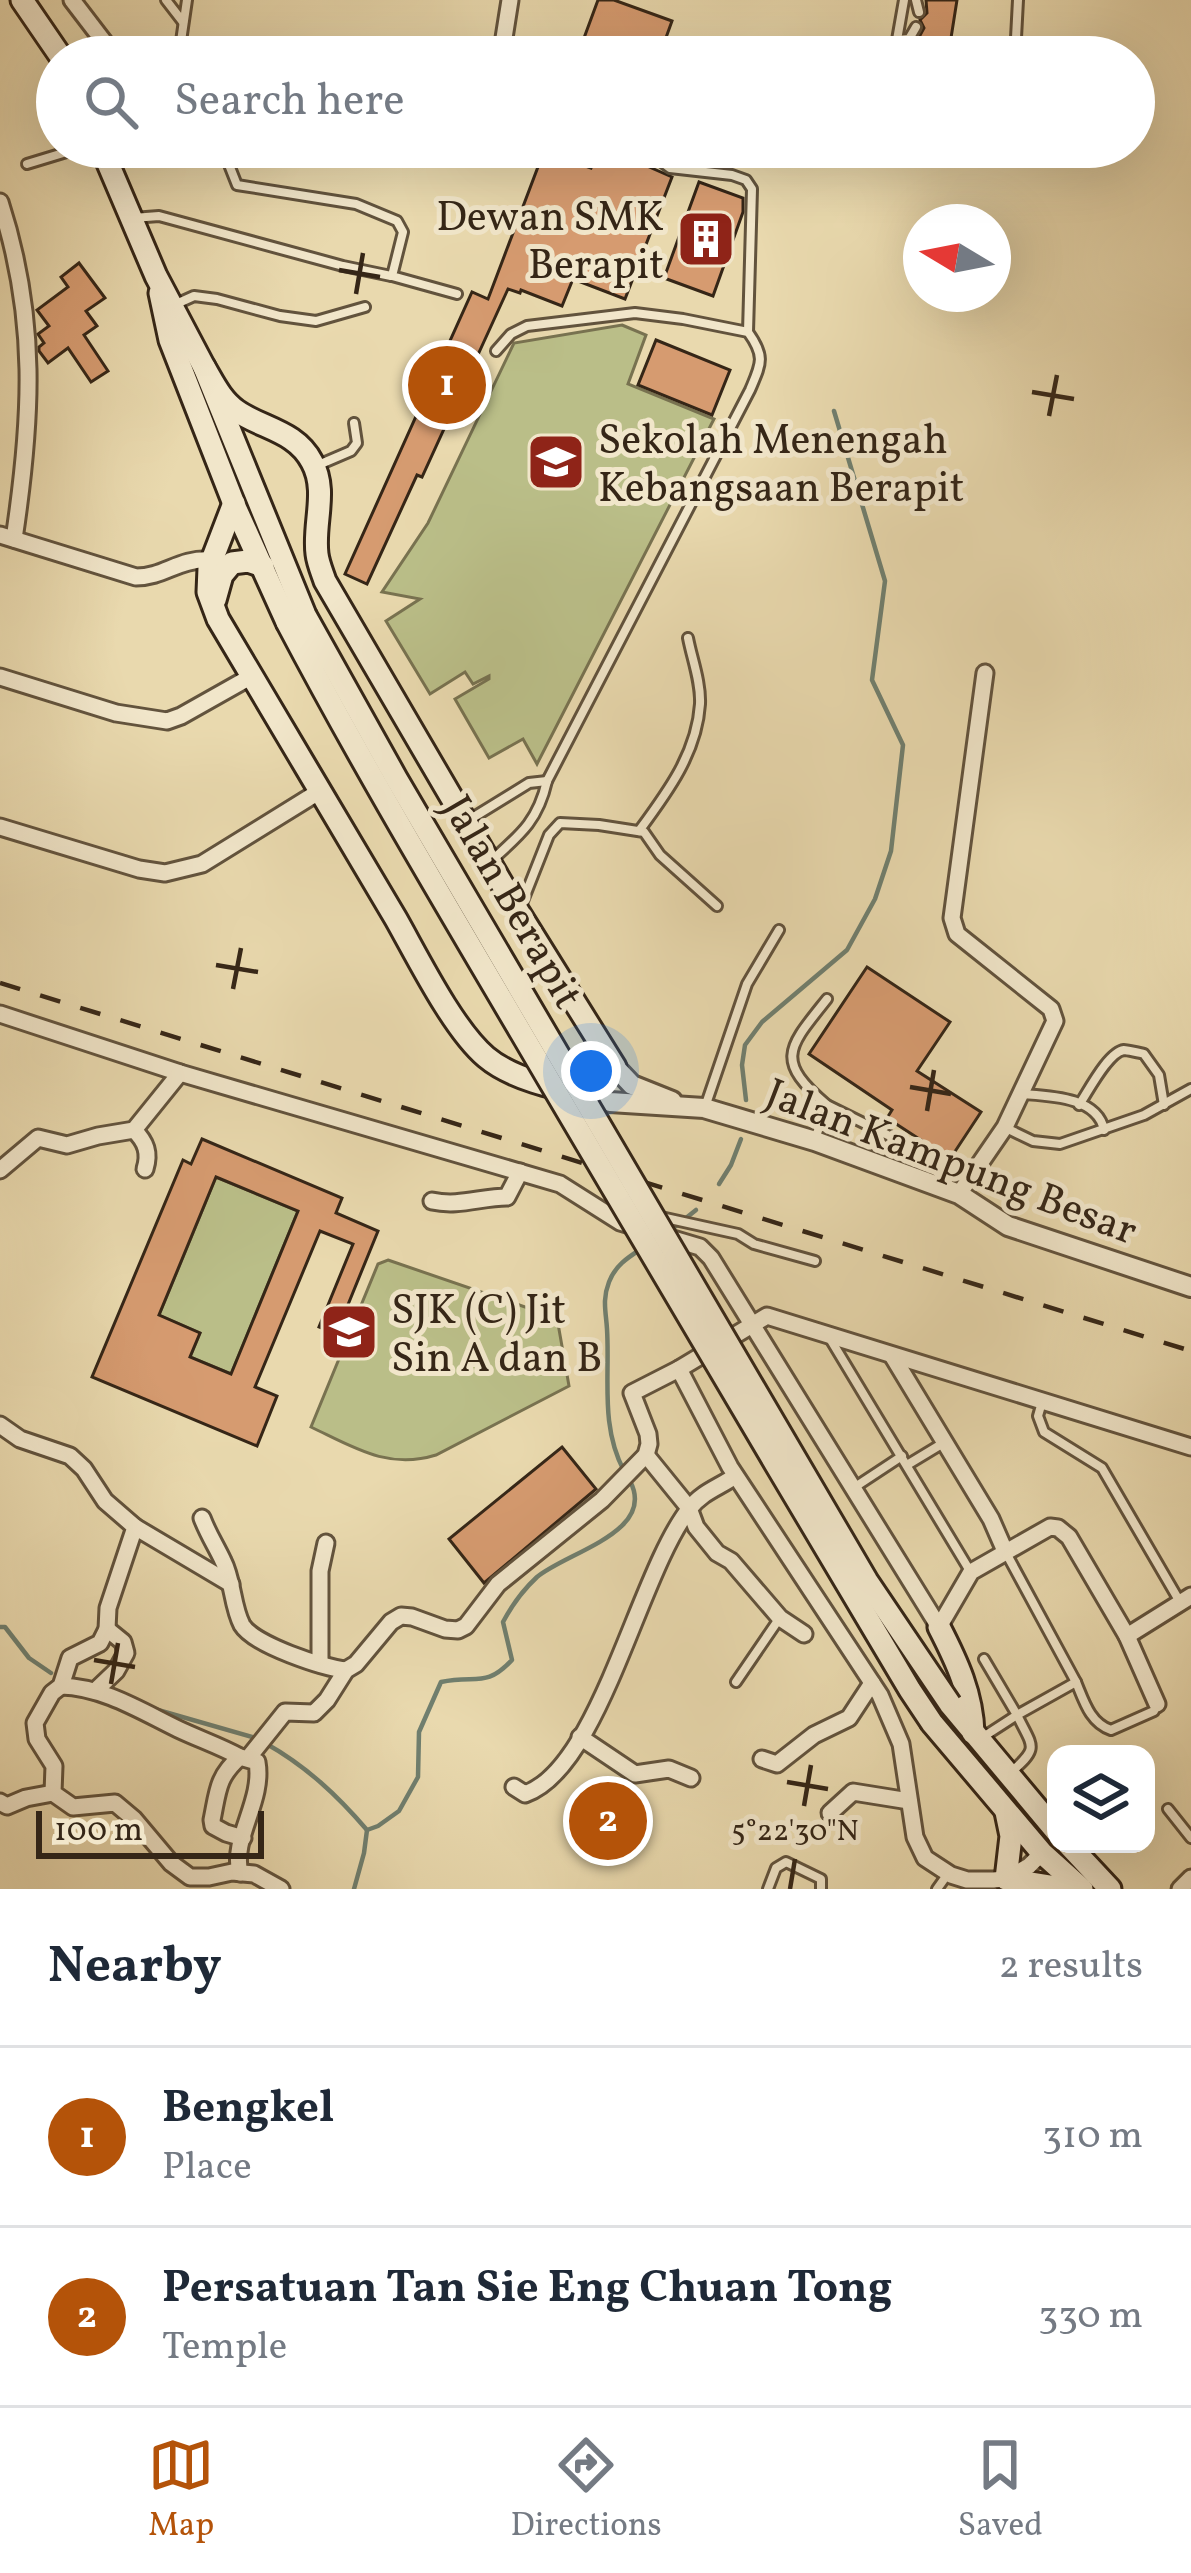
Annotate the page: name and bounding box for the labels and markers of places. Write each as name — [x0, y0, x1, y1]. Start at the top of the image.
place label: Dewan SMK Berapit — [436, 190, 664, 297]
building icon: Dewan SMK Berapit — [675, 208, 737, 270]
pin: 1 — [408, 340, 486, 430]
place label: Sekolah Menengah Kebangsaan Berapit — [598, 413, 964, 520]
school or university icon: Sekolah Menengah Kebangsaan Berapit — [525, 431, 587, 493]
place label: SJK (C) Jit Sin A dan B — [391, 1283, 603, 1390]
school or university icon: SJK (C) Jit Sin A dan B — [318, 1301, 380, 1363]
pin: 2 — [569, 1776, 647, 1866]

